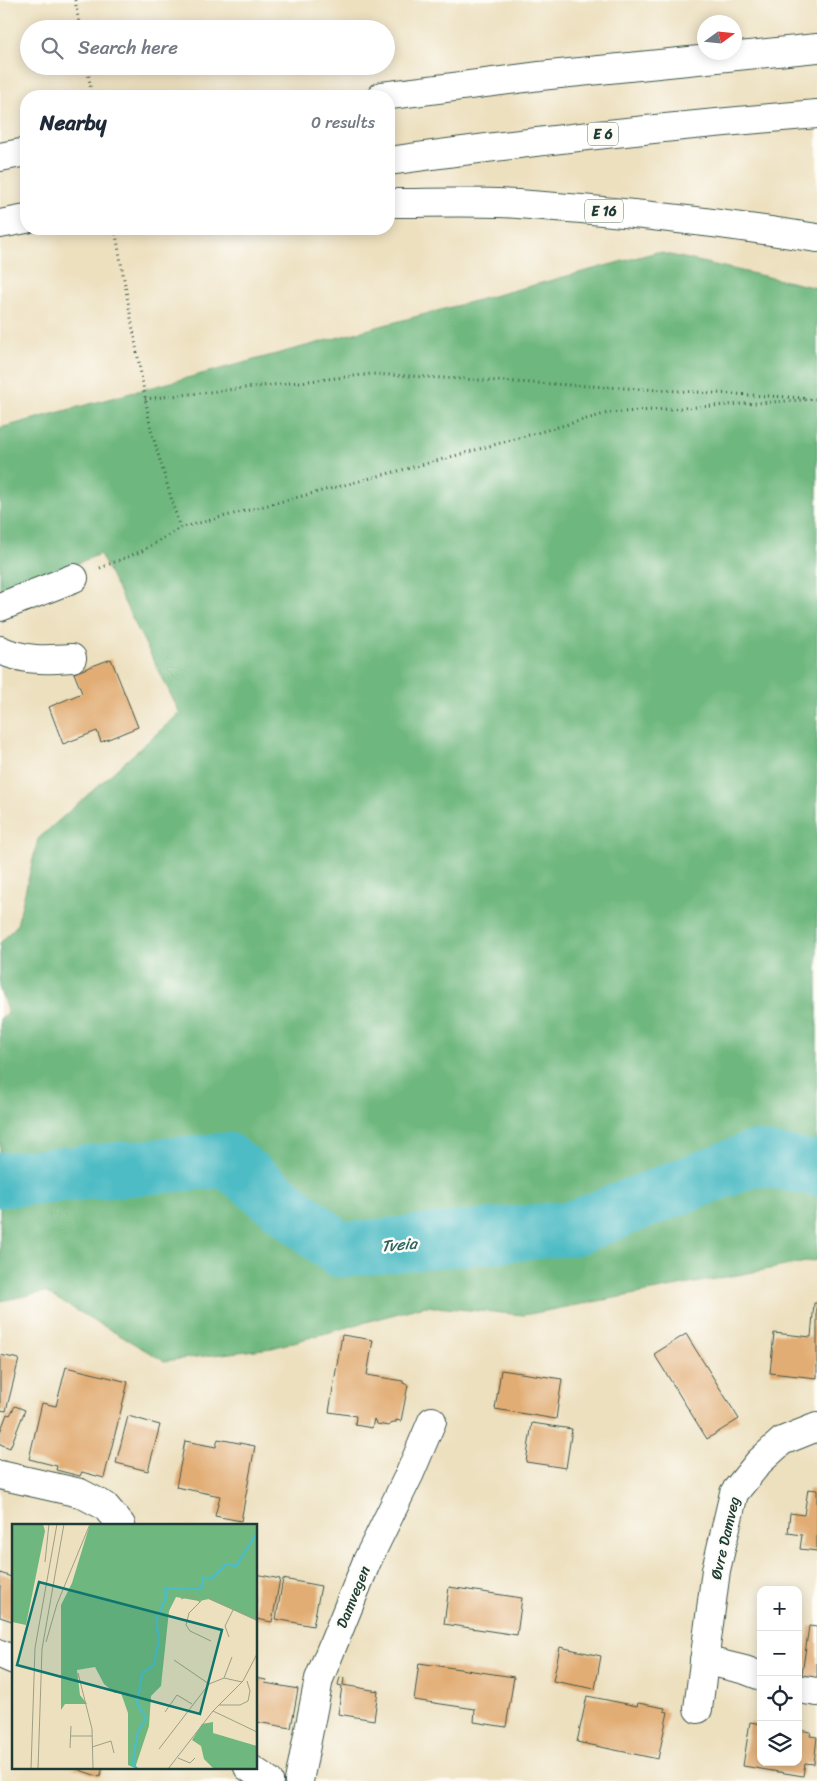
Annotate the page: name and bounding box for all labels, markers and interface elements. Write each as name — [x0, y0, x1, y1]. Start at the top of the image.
north arrow — [697, 15, 742, 60]
search box — [20, 20, 395, 75]
text: Search here — [78, 31, 178, 64]
icon: search — [38, 34, 66, 62]
text: Nearby — [40, 104, 106, 142]
text: 0 results — [311, 108, 375, 137]
road number: E 6 — [588, 122, 618, 146]
road number: E 16 — [585, 200, 623, 222]
water label: Tveia — [380, 1228, 420, 1260]
street label: Øvre Damveg — [703, 1494, 747, 1582]
inset map — [12, 1524, 258, 1768]
street label: Damvegen — [329, 1562, 377, 1632]
map controls — [757, 1586, 802, 1766]
button: + — [757, 1586, 802, 1631]
button: − — [757, 1631, 802, 1676]
button: locate — [757, 1676, 802, 1721]
button: layers — [757, 1721, 802, 1766]

